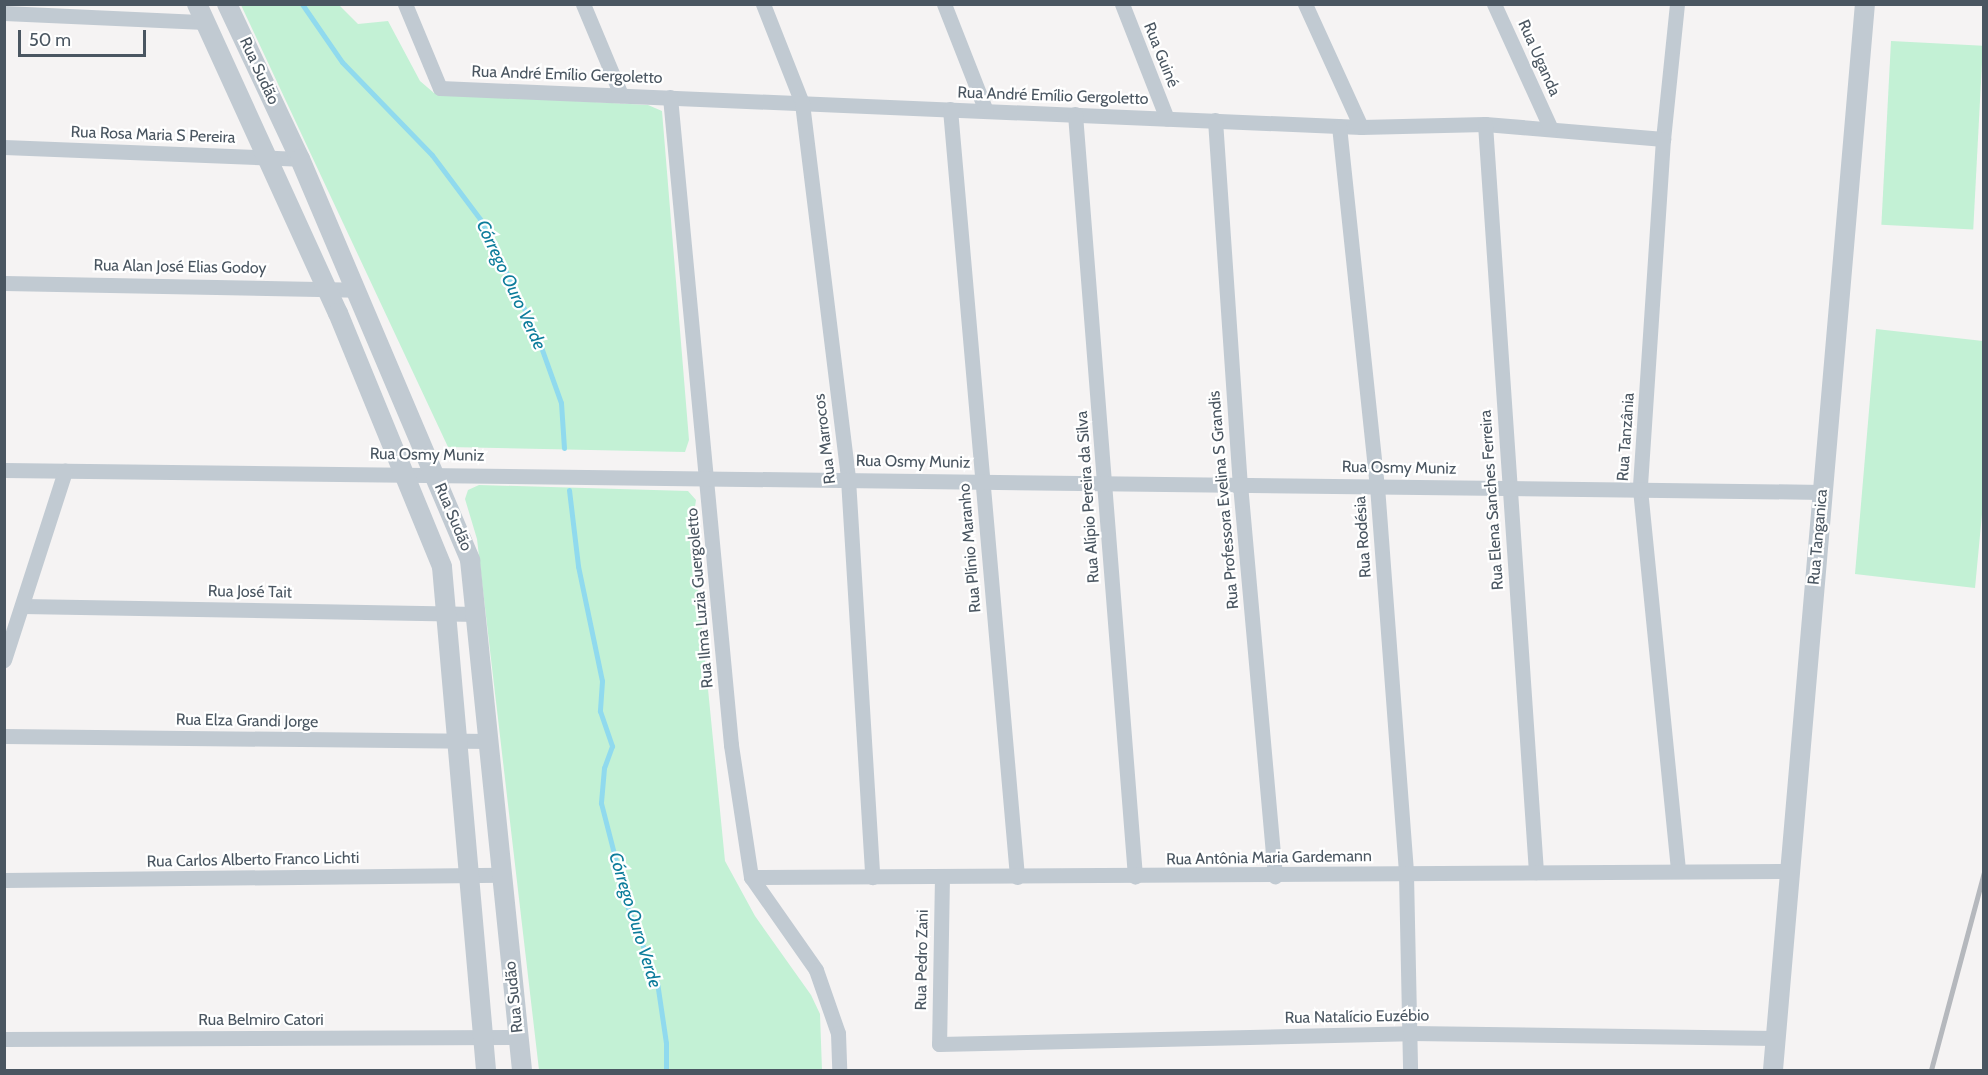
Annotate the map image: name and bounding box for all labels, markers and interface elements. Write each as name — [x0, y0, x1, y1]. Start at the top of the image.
street label: Rua Uganda — [1514, 17, 1564, 99]
scale bar — [21, 18, 148, 56]
street label: Rua Guiné — [1139, 20, 1183, 90]
text: 50 m — [29, 29, 71, 51]
street label: Rua Sudão — [235, 34, 283, 108]
street label: Rua André Emílio Gergoletto — [471, 62, 663, 88]
street label: Rua André Emílio Gergoletto — [957, 83, 1149, 109]
street label: Rua Rosa Maria S Pereira — [70, 123, 236, 147]
water label: Córrego Ouro Verde — [472, 217, 550, 353]
street label: Rua Alan José Elias Godoy — [93, 256, 267, 278]
street label: Rua Professora Evelina S Grandis — [1205, 390, 1243, 610]
street label: Rua Tanzânia — [1613, 392, 1639, 482]
street label: Rua Marrocos — [810, 393, 840, 485]
street label: Rua Elena Sanches Ferreira — [1476, 409, 1508, 591]
street label: Rua Alípio Pereira da Silva — [1072, 410, 1104, 584]
street label: Rua Osmy Muniz — [370, 444, 484, 466]
street label: Rua Osmy Muniz — [856, 451, 970, 473]
street label: Rua Osmy Muniz — [1342, 457, 1456, 479]
street label: Rua Sudão — [430, 480, 476, 554]
street label: Rua Plínio Maranho — [955, 483, 985, 613]
street label: Rua Tanganica — [1804, 488, 1832, 586]
street label: Rua Rodésia — [1351, 495, 1375, 579]
street label: Rua Ilma Luzia Guergoletto — [683, 507, 717, 689]
street label: Rua José Tait — [208, 582, 292, 602]
street label: Rua Elza Grandi Jorge — [176, 710, 318, 732]
street label: Rua Antônia Maria Gardemann — [1166, 847, 1372, 869]
street label: Rua Carlos Alberto Franco Lichti — [147, 849, 359, 871]
water label: Córrego Ouro Verde — [604, 850, 666, 990]
street label: Rua Pedro Zani — [912, 909, 932, 1011]
street label: Rua Sudão — [501, 960, 527, 1034]
street label: Rua Natalício Euzébio — [1285, 1006, 1429, 1028]
street label: Rua Belmiro Catori — [198, 1010, 324, 1030]

